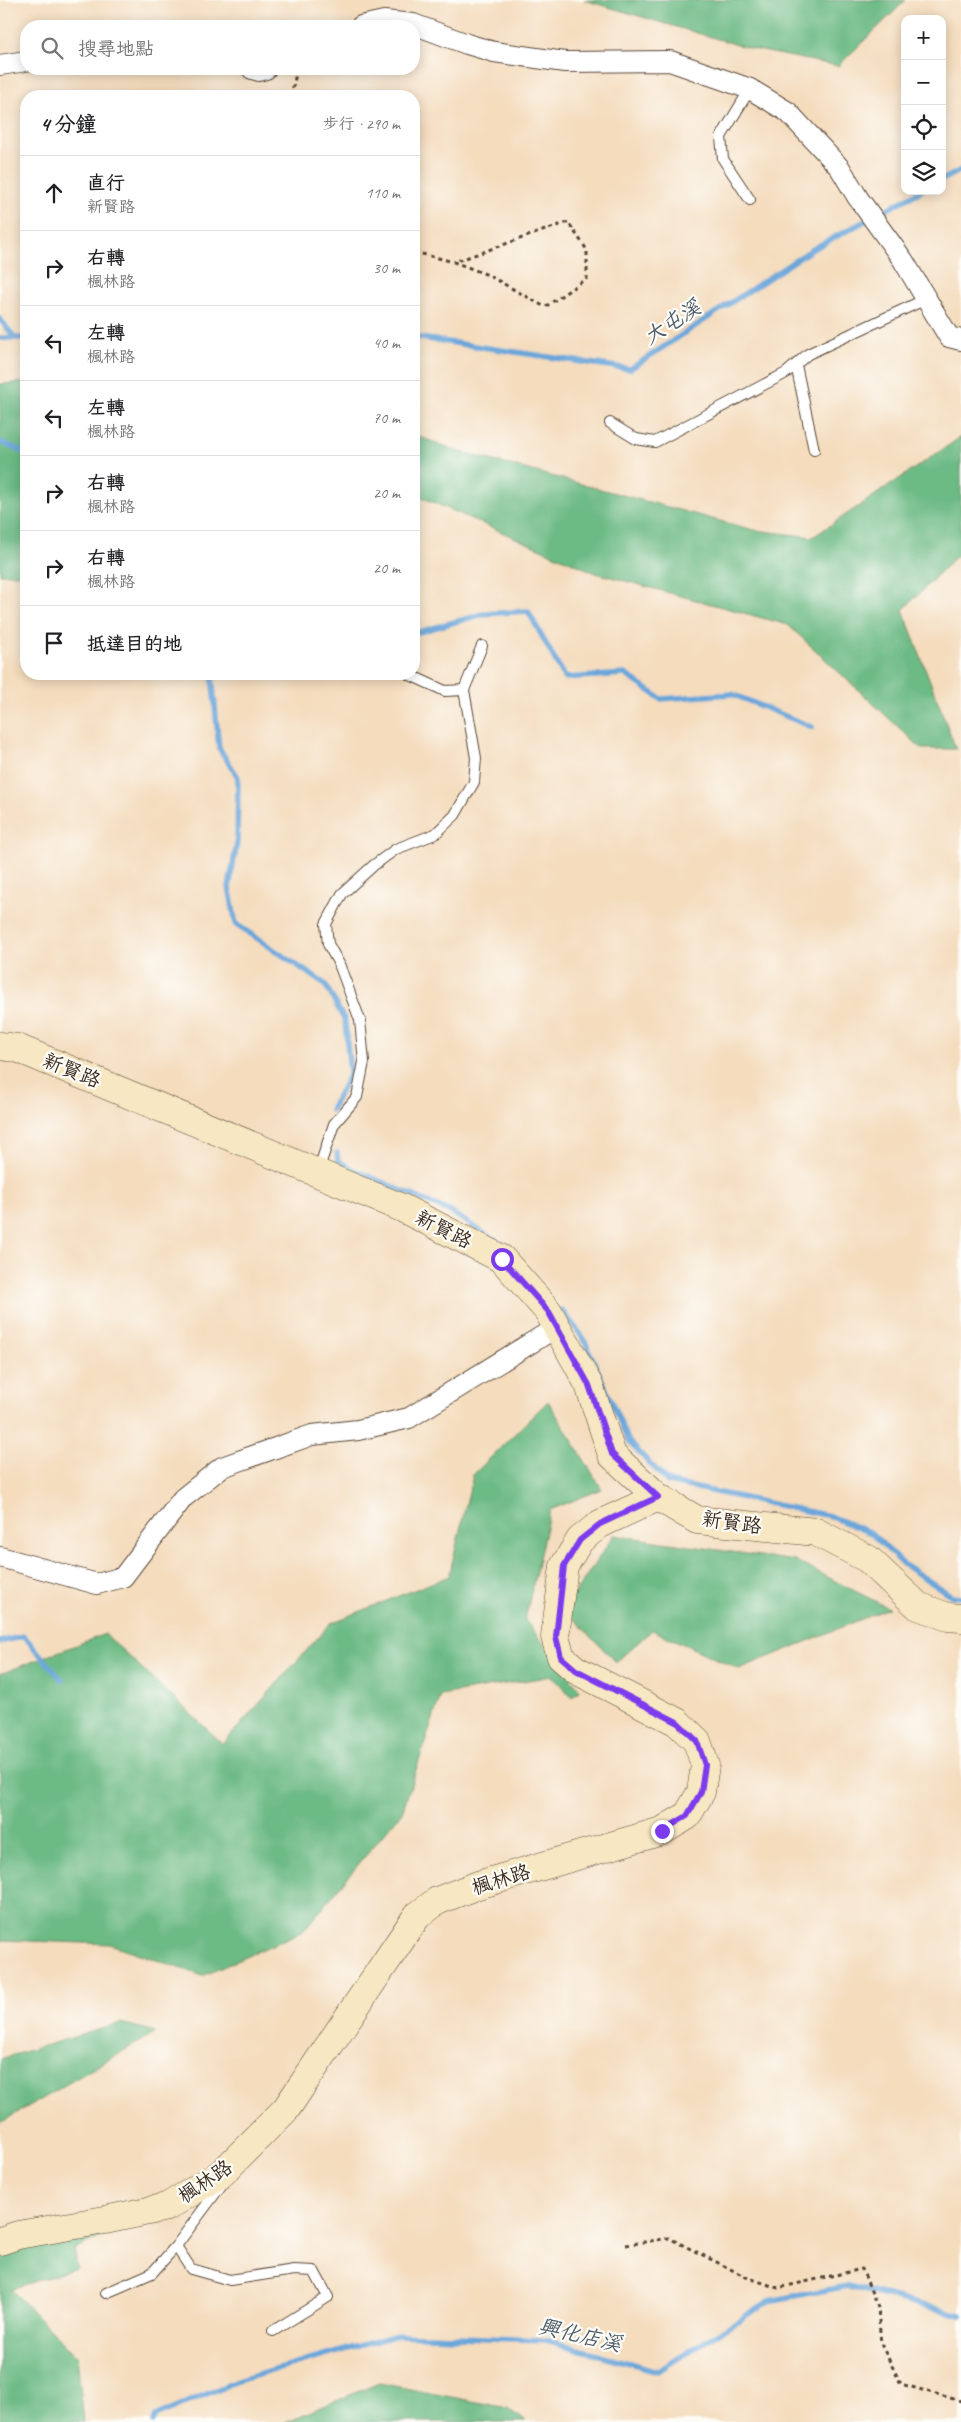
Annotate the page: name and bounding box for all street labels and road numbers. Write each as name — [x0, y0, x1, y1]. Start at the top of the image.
street label: 新賢路 — [39, 1048, 105, 1094]
street label: 新賢路 — [411, 1205, 477, 1255]
street label: 新賢路 — [700, 1506, 764, 1539]
street label: 楓林路 — [469, 1858, 534, 1900]
street label: 楓林路 — [173, 2154, 238, 2209]

